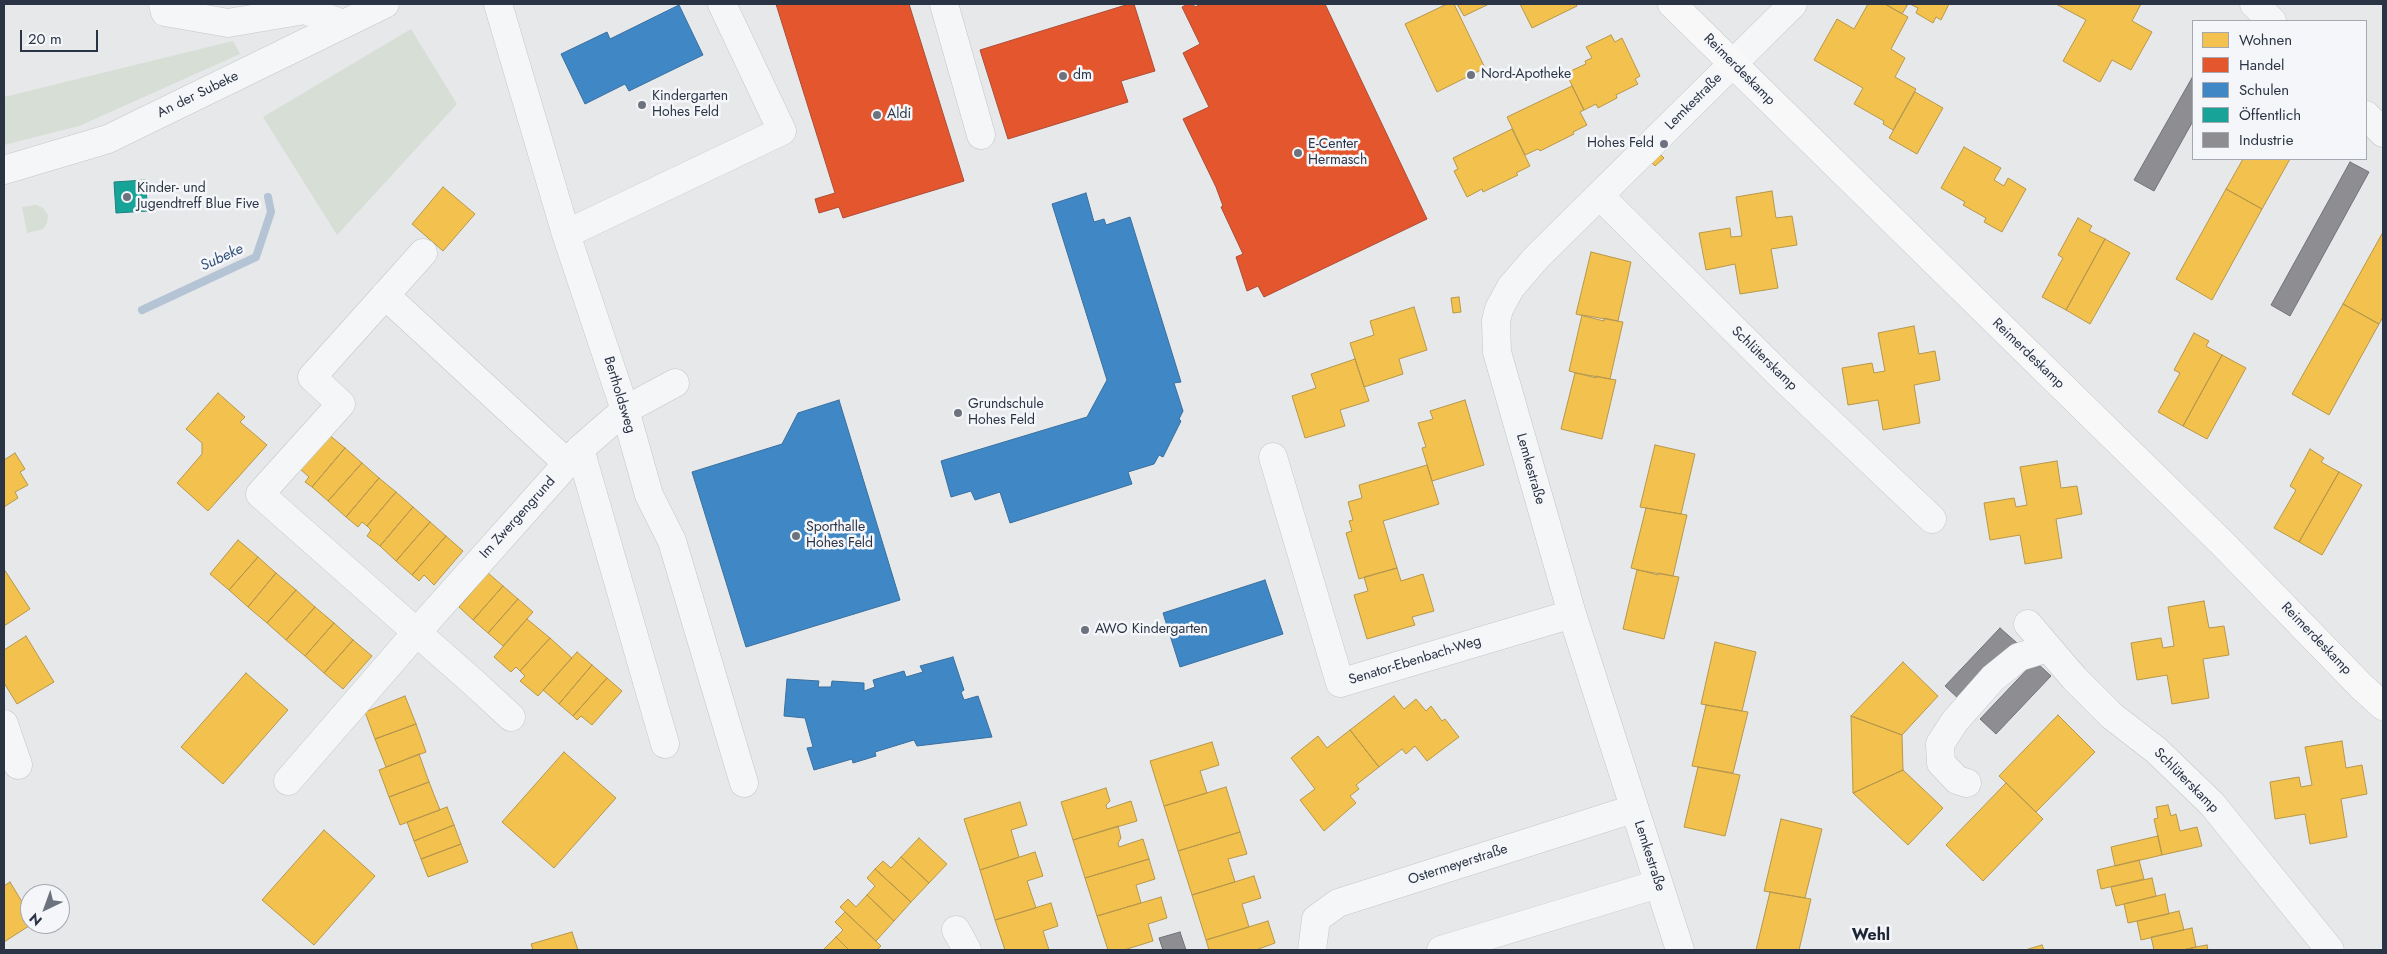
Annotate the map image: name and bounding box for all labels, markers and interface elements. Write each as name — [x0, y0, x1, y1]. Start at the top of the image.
scale bar — [22, 20, 100, 52]
legend — [2192, 20, 2367, 160]
text: 20 m — [28, 28, 62, 50]
text: Wohnen — [2239, 29, 2292, 51]
street label: Reimerdeskamp — [1700, 31, 1778, 109]
text: Handel — [2239, 54, 2285, 76]
place label: Nord-Apotheke — [1481, 67, 1571, 83]
street label: An der Subeke — [155, 68, 241, 122]
place label: dm — [1073, 68, 1092, 84]
marker: Nord-Apotheke — [1465, 69, 1477, 81]
marker: dm — [1057, 70, 1069, 82]
street label: Lemkestraße — [1662, 70, 1726, 134]
text: Schulen — [2239, 79, 2289, 101]
place label: Kindergarten Hohes Feld — [652, 89, 728, 121]
marker: Kindergarten Hohes Feld — [636, 99, 648, 111]
text: Öffentlich — [2239, 104, 2301, 126]
place label: Aldi — [887, 107, 911, 123]
marker: Aldi — [871, 109, 883, 121]
text: Industrie — [2239, 129, 2293, 151]
place label: Hohes Feld — [1587, 136, 1654, 152]
place label: E-Center Hermasch — [1308, 137, 1367, 170]
marker: Hohes Feld — [1658, 138, 1670, 150]
marker: E-Center Hermasch — [1292, 147, 1304, 159]
place label: Kinder- und Jugendtreff Blue Five — [137, 181, 259, 213]
marker: Kinder- und Jugendtreff Blue Five — [121, 191, 133, 203]
water label: Subeke — [198, 240, 246, 276]
street label: Reimerdeskamp — [1988, 315, 2068, 393]
street label: Schlüterskamp — [1728, 323, 1800, 395]
street label: Bertholdsweg — [599, 355, 639, 435]
place label: Grundschule Hohes Feld — [968, 397, 1044, 430]
marker: Grundschule Hohes Feld — [952, 407, 964, 419]
street label: Lemkestraße — [1512, 431, 1548, 507]
street label: Im Zwergengrund — [477, 474, 559, 562]
place label: Sporthalle Hohes Feld — [806, 520, 873, 552]
marker: Sporthalle Hohes Feld — [790, 530, 802, 542]
street label: Reimerdeskamp — [2277, 599, 2355, 679]
place label: AWO Kindergarten — [1095, 622, 1208, 638]
marker: AWO Kindergarten — [1079, 624, 1091, 636]
street label: Senator-Ebenbach-Weg — [1347, 633, 1483, 689]
street label: Schlüterskamp — [2150, 745, 2222, 817]
street label: Lemkestraße — [1630, 819, 1668, 893]
street label: Ostermeyerstraße — [1406, 841, 1510, 889]
north arrow — [20, 884, 70, 934]
text: N — [25, 908, 46, 931]
district label: Wehl — [1852, 926, 1890, 946]

